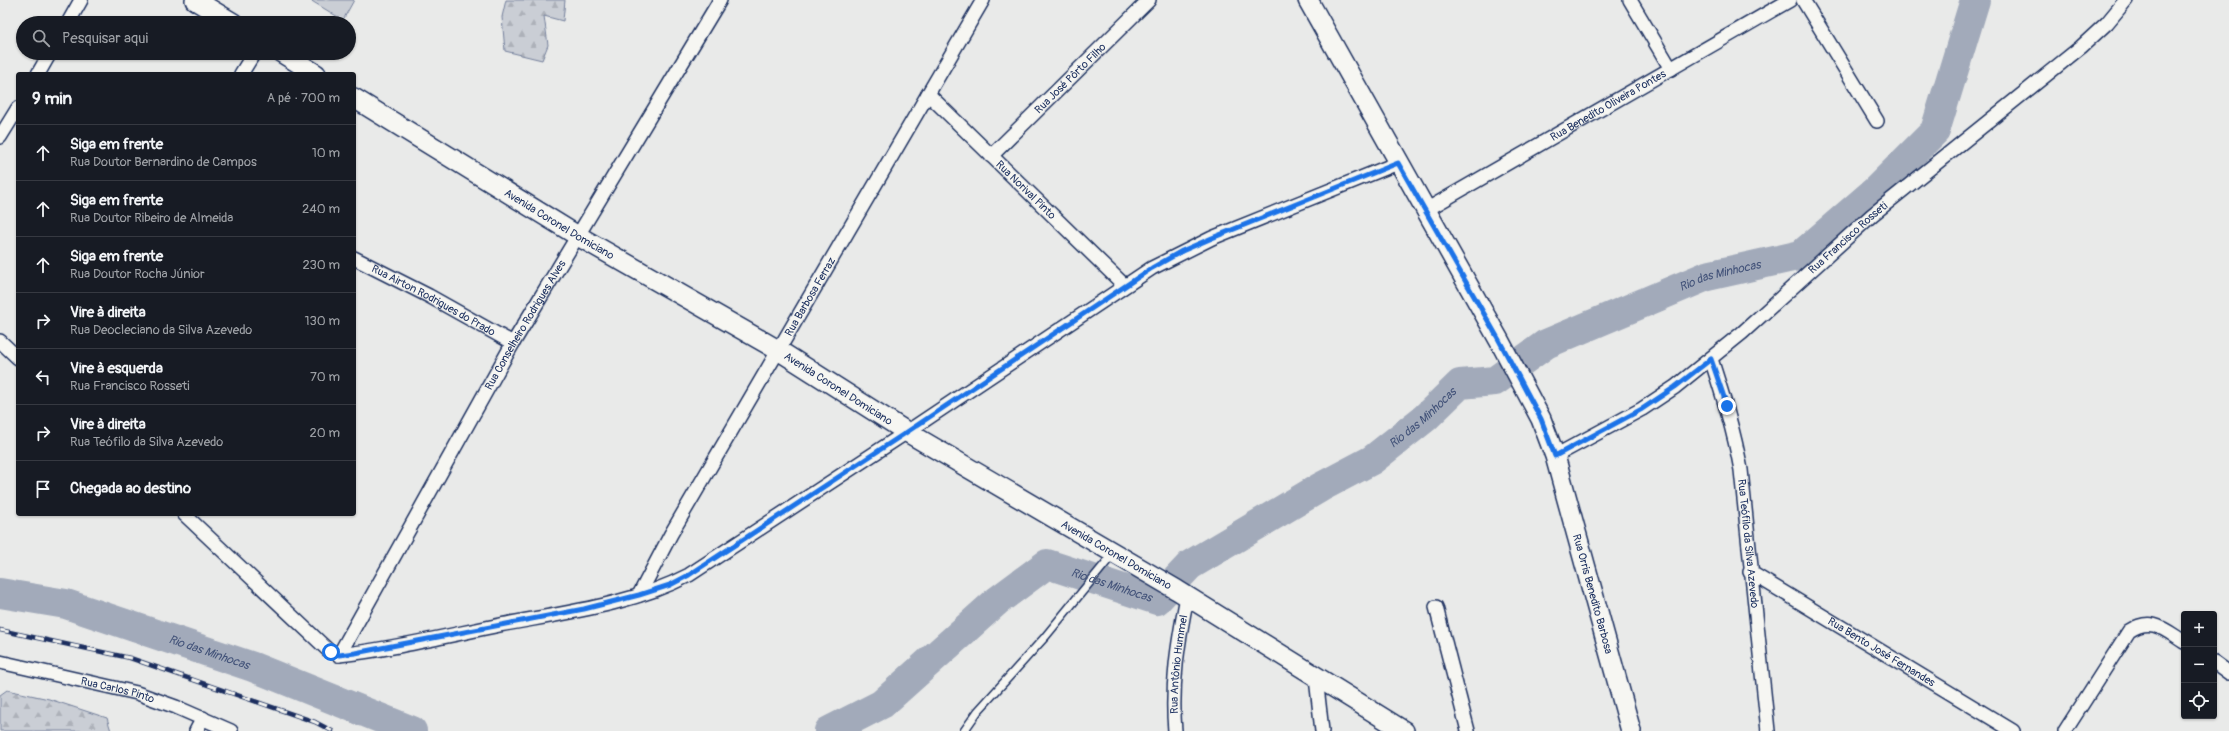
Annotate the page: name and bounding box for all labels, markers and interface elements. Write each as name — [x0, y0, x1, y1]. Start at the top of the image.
search box — [16, 16, 356, 60]
icon: search — [30, 27, 52, 49]
text: Pesquisar aqui — [62, 29, 148, 48]
street label: Rua José Pôrto Filho — [1032, 40, 1108, 116]
street label: Rua Benedito Oliveira Pontes — [1548, 67, 1668, 143]
text: 9 min — [32, 88, 72, 109]
text: A pé · 700 m — [267, 90, 340, 106]
text: Siga em frente — [70, 135, 163, 154]
icon: ahead — [32, 142, 54, 164]
text: 10 m — [312, 145, 340, 161]
text: Rua Doutor Bernardino de Campos — [70, 154, 257, 170]
street label: Rua Norival Pinto — [993, 158, 1059, 222]
street label: Avenida Coronel Domiciano — [502, 186, 617, 262]
text: Siga em frente — [70, 191, 163, 210]
icon: ahead — [32, 198, 54, 220]
street label: Rua Francisco Rosseti — [1806, 199, 1890, 276]
text: 240 m — [302, 201, 340, 217]
text: Rua Doutor Ribeiro de Almeida — [70, 210, 233, 226]
text: Siga em frente — [70, 247, 163, 266]
icon: ahead — [32, 254, 54, 276]
street label: Rua Barbosa Ferraz — [782, 255, 838, 338]
water label: Rio das Minhocas — [1677, 256, 1764, 294]
text: 230 m — [303, 257, 340, 273]
street label: Rua Conselheiro Rodrigues Alves — [482, 258, 568, 392]
street label: Rua Airton Rodrigues do Prado — [370, 262, 498, 338]
text: Rua Doutor Rocha Júnior — [70, 266, 205, 282]
text: Vire à direita — [70, 303, 146, 322]
icon: right — [32, 310, 54, 332]
text: 130 m — [304, 313, 340, 329]
text: Rua Deocleciano da Silva Azevedo — [70, 322, 252, 338]
street label: Avenida Coronel Domiciano — [782, 349, 895, 428]
text: Vire à esquerda — [70, 359, 163, 378]
icon: left — [32, 366, 54, 388]
text: 70 m — [310, 369, 340, 385]
text: Rua Francisco Rosseti — [70, 378, 190, 394]
water label: Rio das Minhocas — [1386, 383, 1460, 451]
route end — [1718, 397, 1736, 415]
text: Vire à direita — [70, 415, 146, 434]
icon: right — [32, 422, 54, 444]
text: 20 m — [309, 425, 340, 441]
text: Rua Teófilo da Silva Azevedo — [70, 434, 223, 450]
icon: arrive — [32, 478, 54, 500]
street label: Rua Teófilo da Silva Azevedo — [1735, 478, 1762, 609]
text: Chegada ao destino — [70, 479, 191, 498]
street label: Avenida Coronel Domiciano — [1059, 517, 1174, 592]
street label: Rua Orris Benedito Barbosa — [1570, 533, 1616, 655]
water label: Rio das Minhocas — [1069, 565, 1155, 606]
map controls — [2181, 611, 2217, 719]
button: + — [2181, 611, 2217, 647]
street label: Rua Antônio Hummel — [1167, 614, 1190, 714]
street label: Rua Bento José Fernandes — [1826, 614, 1938, 689]
water label: Rio das Minhocas — [167, 632, 253, 673]
route start — [322, 643, 340, 661]
button: − — [2181, 647, 2217, 683]
street label: Rua Carlos Pinto — [80, 674, 157, 705]
button: locate — [2181, 683, 2217, 719]

